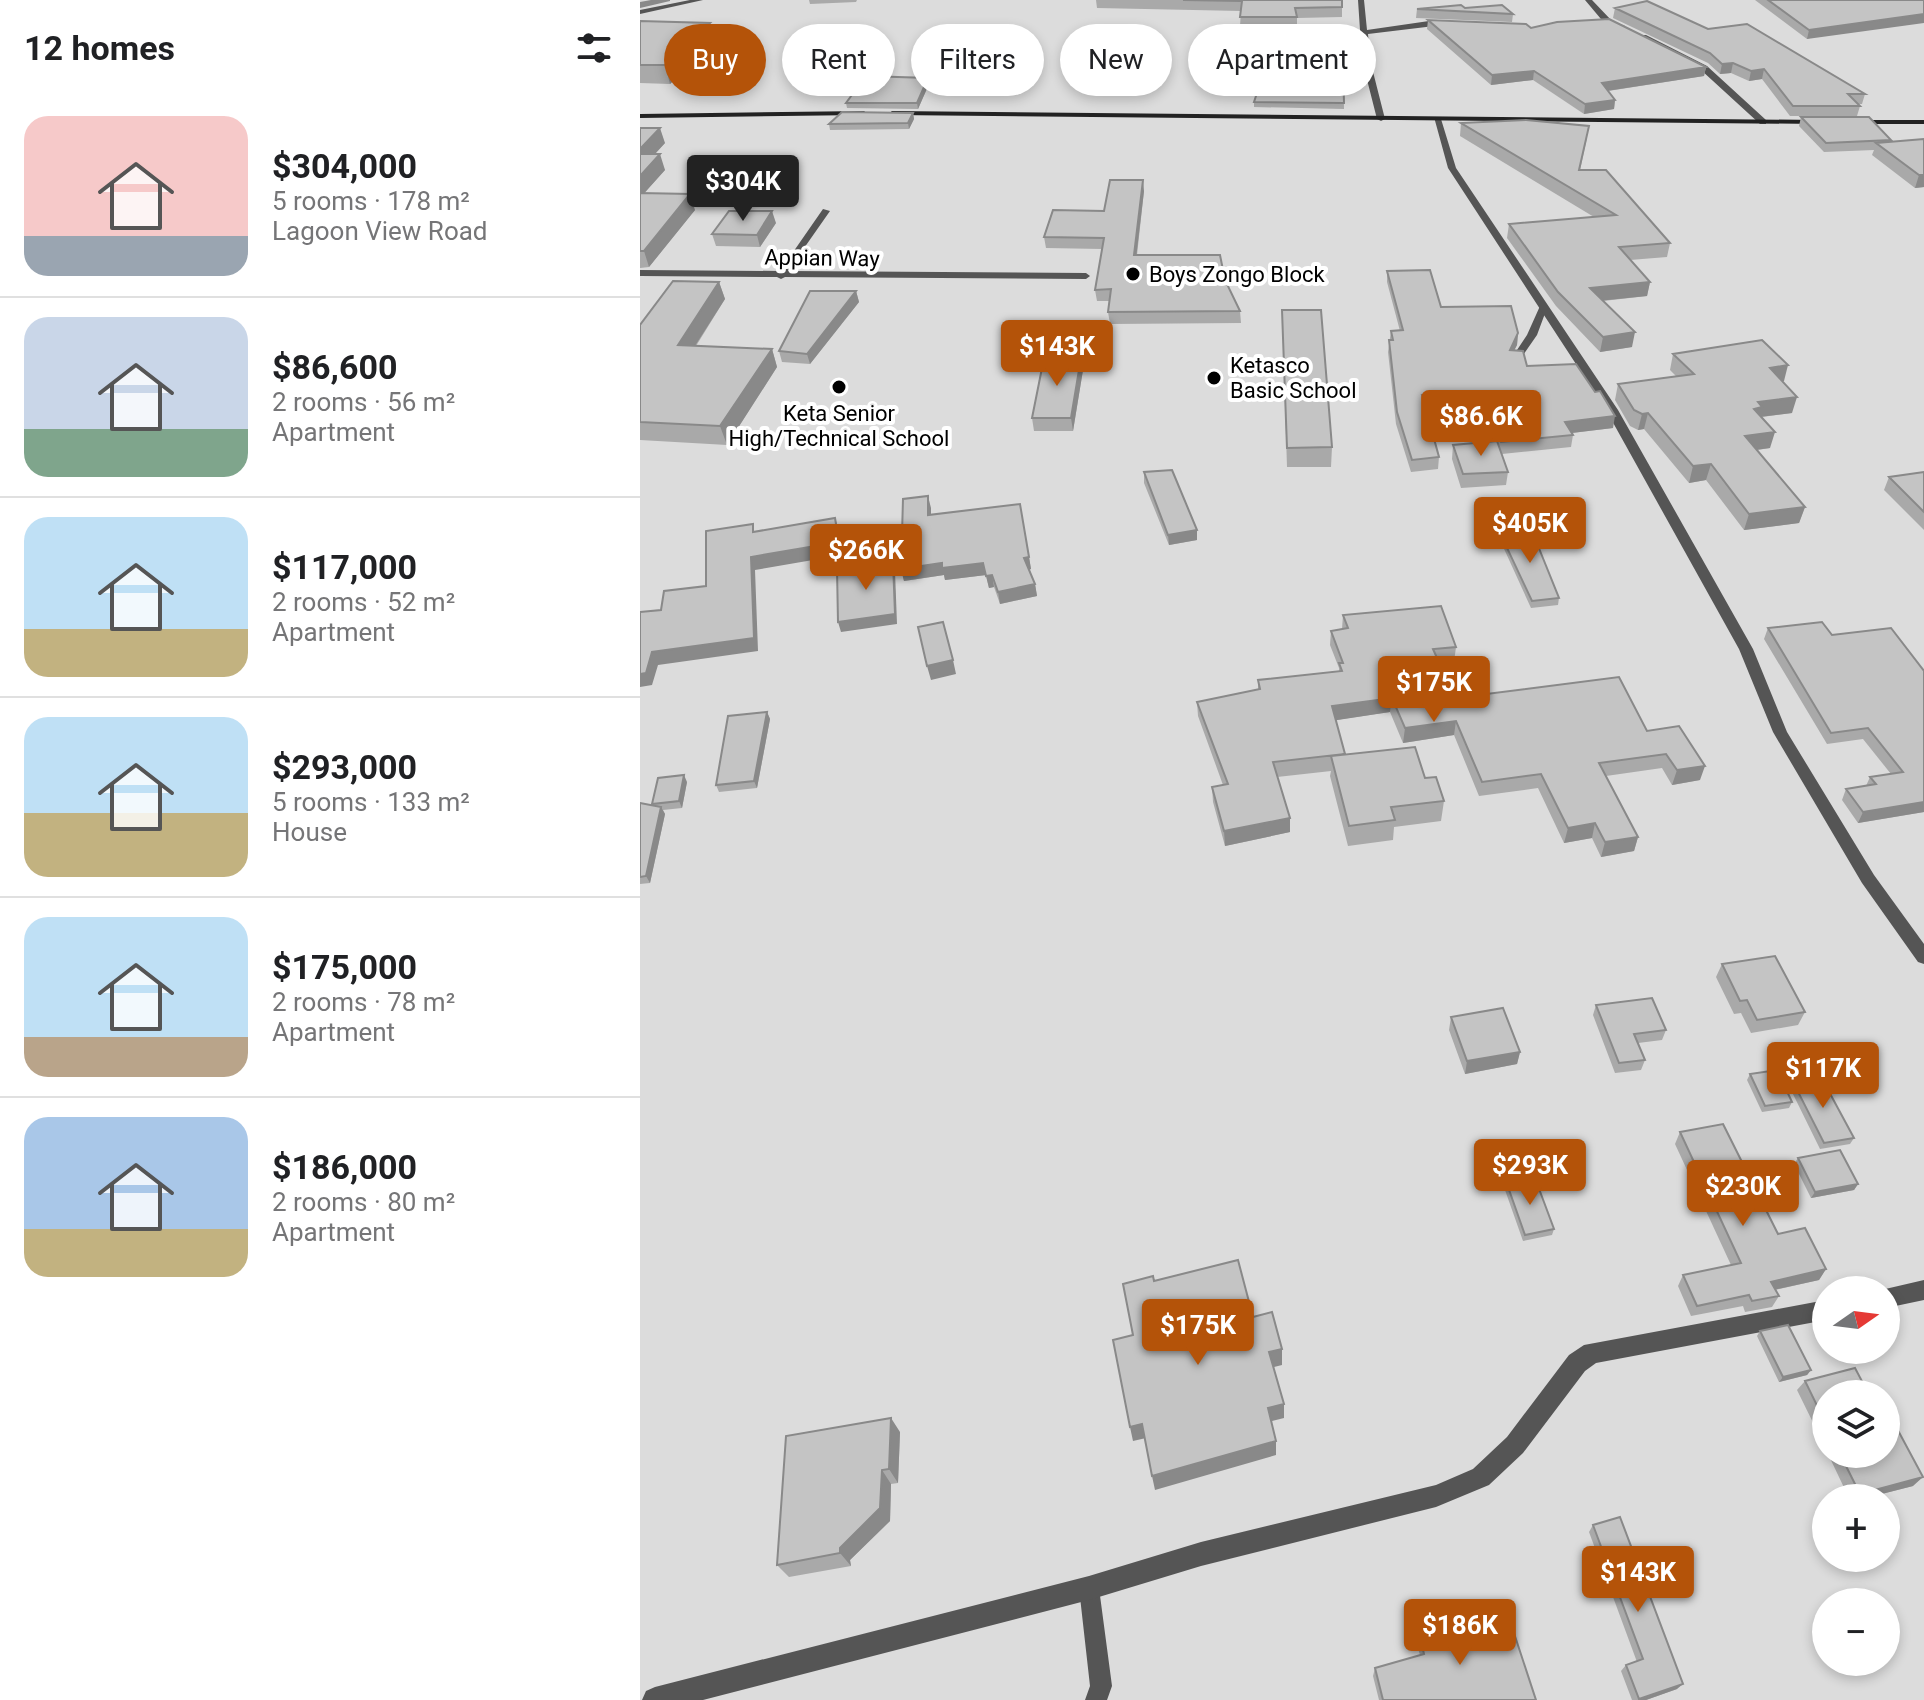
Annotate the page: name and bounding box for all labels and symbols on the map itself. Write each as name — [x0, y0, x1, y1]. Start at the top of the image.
pin: $304K — [687, 155, 799, 223]
street label: Appian Way — [764, 244, 880, 272]
place label: Boys Zongo Block — [1149, 262, 1325, 287]
marker: Boys Zongo Block — [1124, 265, 1142, 283]
pin: $143K — [1001, 320, 1113, 388]
place label: Ketasco Basic School — [1230, 353, 1357, 403]
marker: Ketasco Basic School — [1205, 369, 1223, 387]
marker: Keta Senior High/Technical School — [830, 378, 848, 396]
pin: $86.6K — [1416, 390, 1546, 458]
place label: Keta Senior High/Technical School — [729, 401, 949, 451]
pin: $405K — [1474, 497, 1586, 565]
pin: $266K — [810, 524, 922, 592]
pin: $175K — [1378, 656, 1490, 724]
pin: $117K — [1767, 1042, 1879, 1110]
pin: $293K — [1474, 1139, 1586, 1207]
pin: $230K — [1687, 1160, 1799, 1228]
north arrow — [1812, 1276, 1900, 1364]
pin: $175K — [1142, 1299, 1254, 1367]
pin: $143K — [1582, 1546, 1694, 1614]
pin: $186K — [1404, 1599, 1516, 1667]

